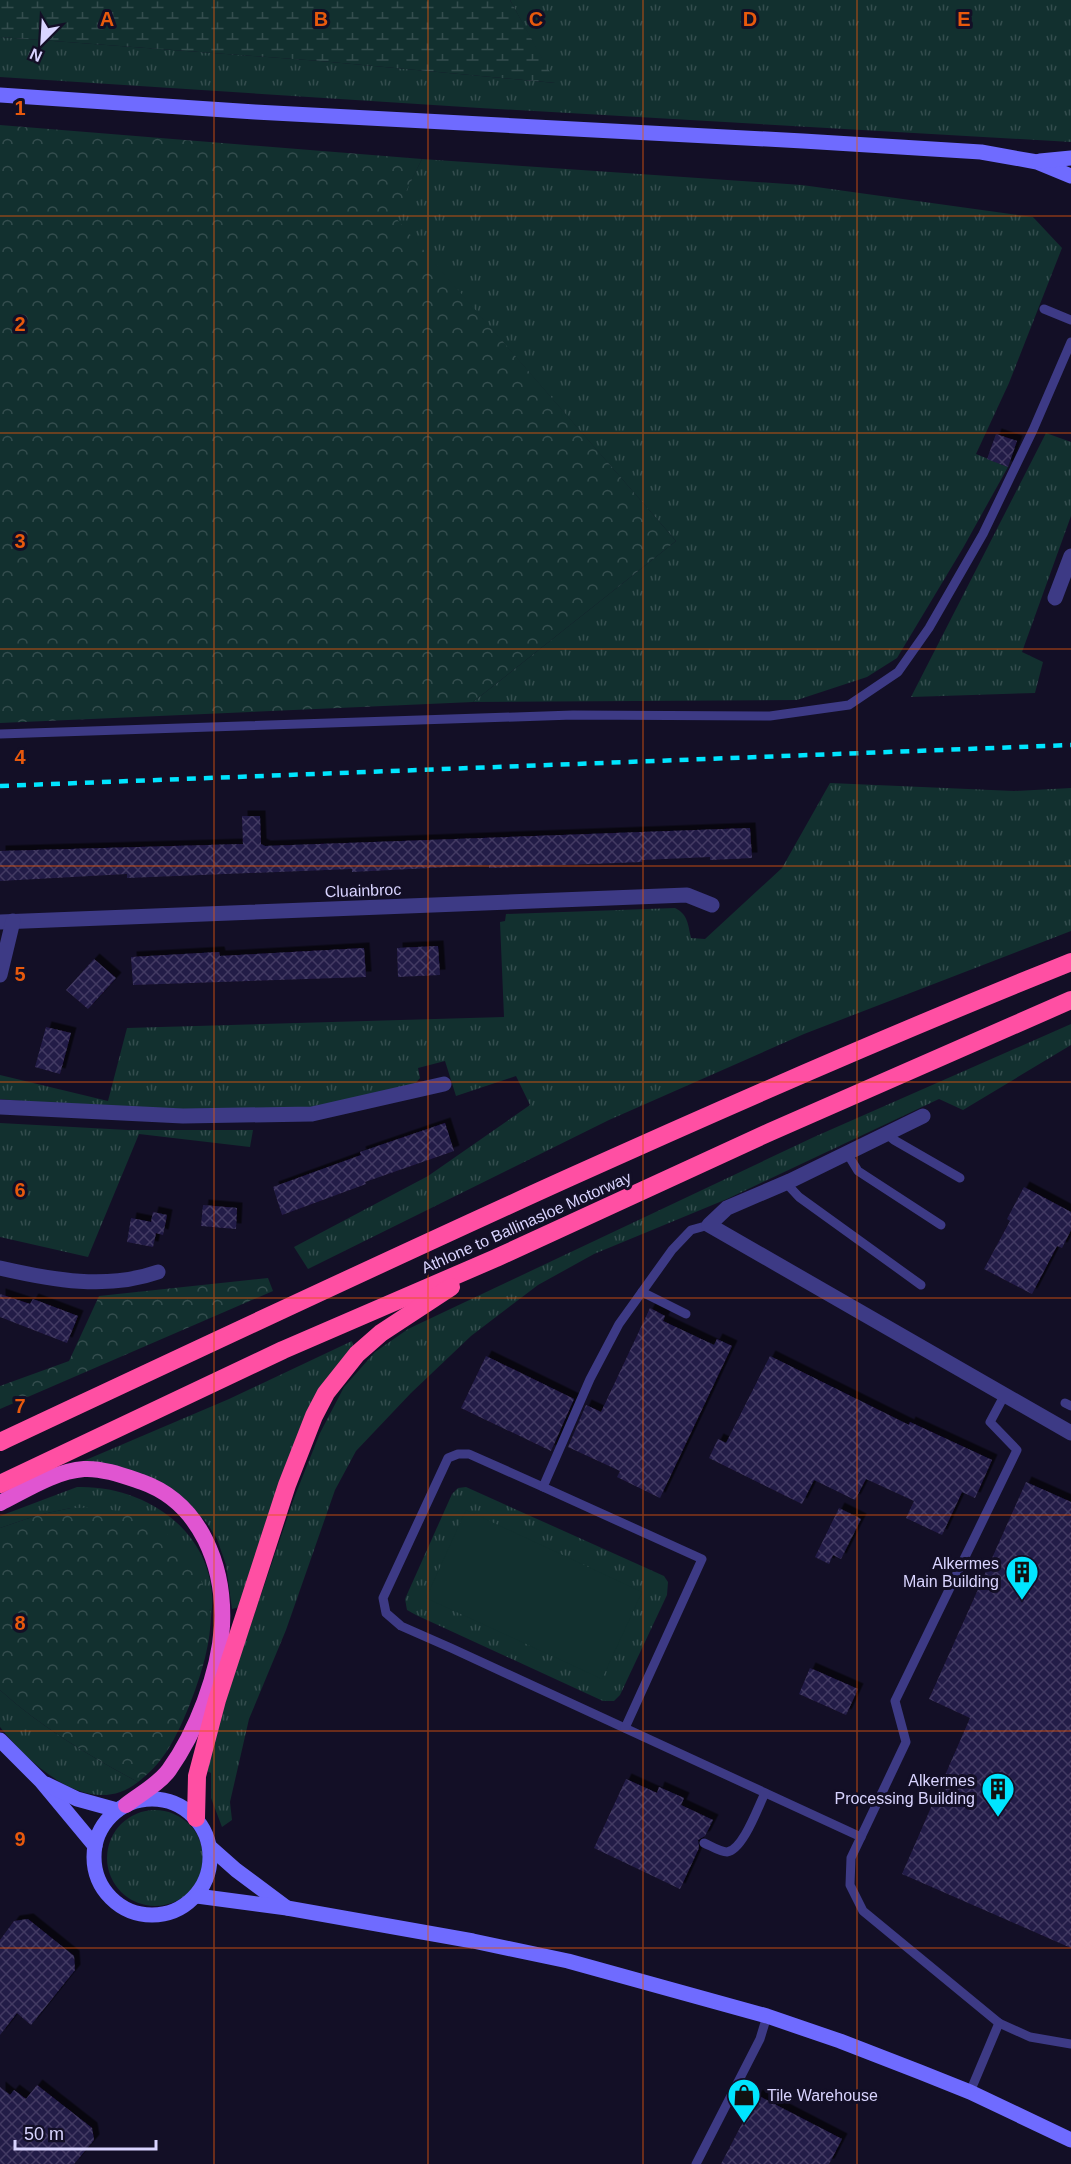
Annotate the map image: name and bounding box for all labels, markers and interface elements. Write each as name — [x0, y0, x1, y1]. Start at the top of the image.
text: A — [100, 8, 114, 30]
text: B — [314, 8, 328, 30]
text: C — [529, 8, 543, 30]
text: D — [743, 8, 757, 30]
text: E — [957, 8, 971, 30]
north arrow — [12, 12, 72, 72]
text: N — [27, 45, 45, 65]
text: 1 — [14, 97, 26, 119]
text: 2 — [14, 313, 26, 335]
text: 3 — [14, 530, 26, 552]
text: 4 — [14, 746, 26, 768]
street label: Cluainbroc — [325, 881, 402, 900]
text: 5 — [14, 963, 26, 985]
street label: Athlone to Ballinasloe Motorway — [419, 1168, 634, 1277]
text: 6 — [14, 1179, 26, 1201]
text: 7 — [14, 1395, 26, 1417]
building icon: Alkermes Main Building — [1004, 1554, 1040, 1601]
place label: Alkermes Main Building — [903, 1555, 999, 1590]
text: 8 — [14, 1612, 26, 1634]
building icon: Alkermes Processing Building — [980, 1771, 1016, 1818]
place label: Alkermes Processing Building — [834, 1772, 975, 1807]
text: 9 — [14, 1828, 26, 1850]
shop icon: Tile Warehouse — [726, 2077, 762, 2124]
place label: Tile Warehouse — [767, 2087, 878, 2104]
scale bar — [15, 2113, 156, 2151]
text: 50 m — [24, 2124, 64, 2144]

